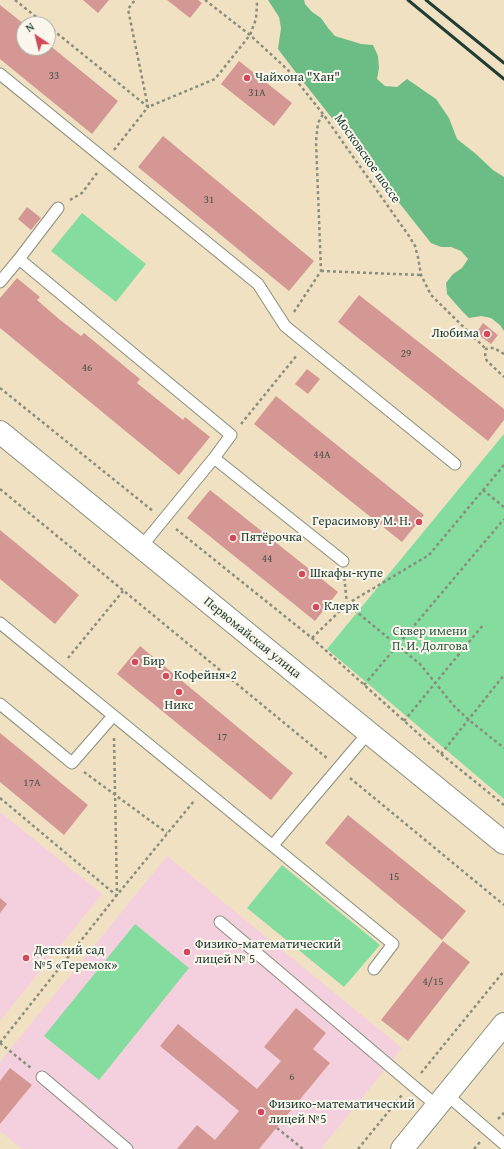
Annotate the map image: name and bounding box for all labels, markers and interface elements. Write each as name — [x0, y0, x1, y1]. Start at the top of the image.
north arrow — [16, 16, 56, 56]
text: N — [22, 18, 37, 36]
house number: 33 — [49, 69, 59, 83]
place label: Чайхона "Хан" — [255, 70, 340, 86]
marker: Чайхона "Хан" — [242, 73, 252, 83]
house number: 31А — [248, 86, 266, 100]
street label: Московское шоссе — [331, 112, 403, 206]
house number: 31 — [204, 193, 214, 207]
place label: Любима — [431, 326, 479, 342]
marker: Любима — [482, 329, 492, 339]
house number: 29 — [401, 347, 411, 361]
house number: 46 — [82, 361, 92, 375]
house number: 44А — [313, 448, 331, 462]
place label: Герасимову М. Н. — [312, 514, 411, 530]
marker: Герасимову М. Н. — [414, 517, 424, 527]
place label: Пятёрочка — [241, 530, 302, 546]
marker: Пятёрочка — [228, 533, 238, 543]
house number: 44 — [262, 552, 272, 566]
place label: Шкафы-купе — [310, 566, 383, 582]
marker: Шкафы-купе — [297, 569, 307, 579]
street label: Первомайская улица — [200, 594, 304, 682]
place label: Клерк — [324, 599, 359, 615]
marker: Клерк — [311, 602, 321, 612]
park label: Сквер имени П. И. Долгова — [392, 624, 468, 655]
place label: Бир — [143, 654, 165, 670]
marker: Бир — [130, 657, 140, 667]
place label: Кофейня×2 — [174, 668, 237, 684]
marker: Кофейня×2 — [161, 671, 171, 681]
marker: Никс — [174, 687, 184, 697]
place label: Никс — [165, 698, 193, 714]
house number: 17 — [217, 730, 227, 744]
house number: 17А — [23, 776, 41, 790]
house number: 15 — [389, 870, 399, 884]
place label: Физико-математический лицей № 5 — [195, 937, 341, 968]
place label: Детский сад №5 «Теремок» — [34, 943, 117, 974]
marker: Физико-математический лицей № 5 — [182, 947, 192, 957]
marker: Детский сад №5 «Теремок» — [21, 953, 31, 963]
house number: 4/15 — [422, 975, 444, 989]
house number: 6 — [289, 1070, 295, 1084]
place label: Физико-математический лицей №5 — [269, 1097, 415, 1128]
marker: Физико-математический лицей №5 — [256, 1107, 266, 1117]

